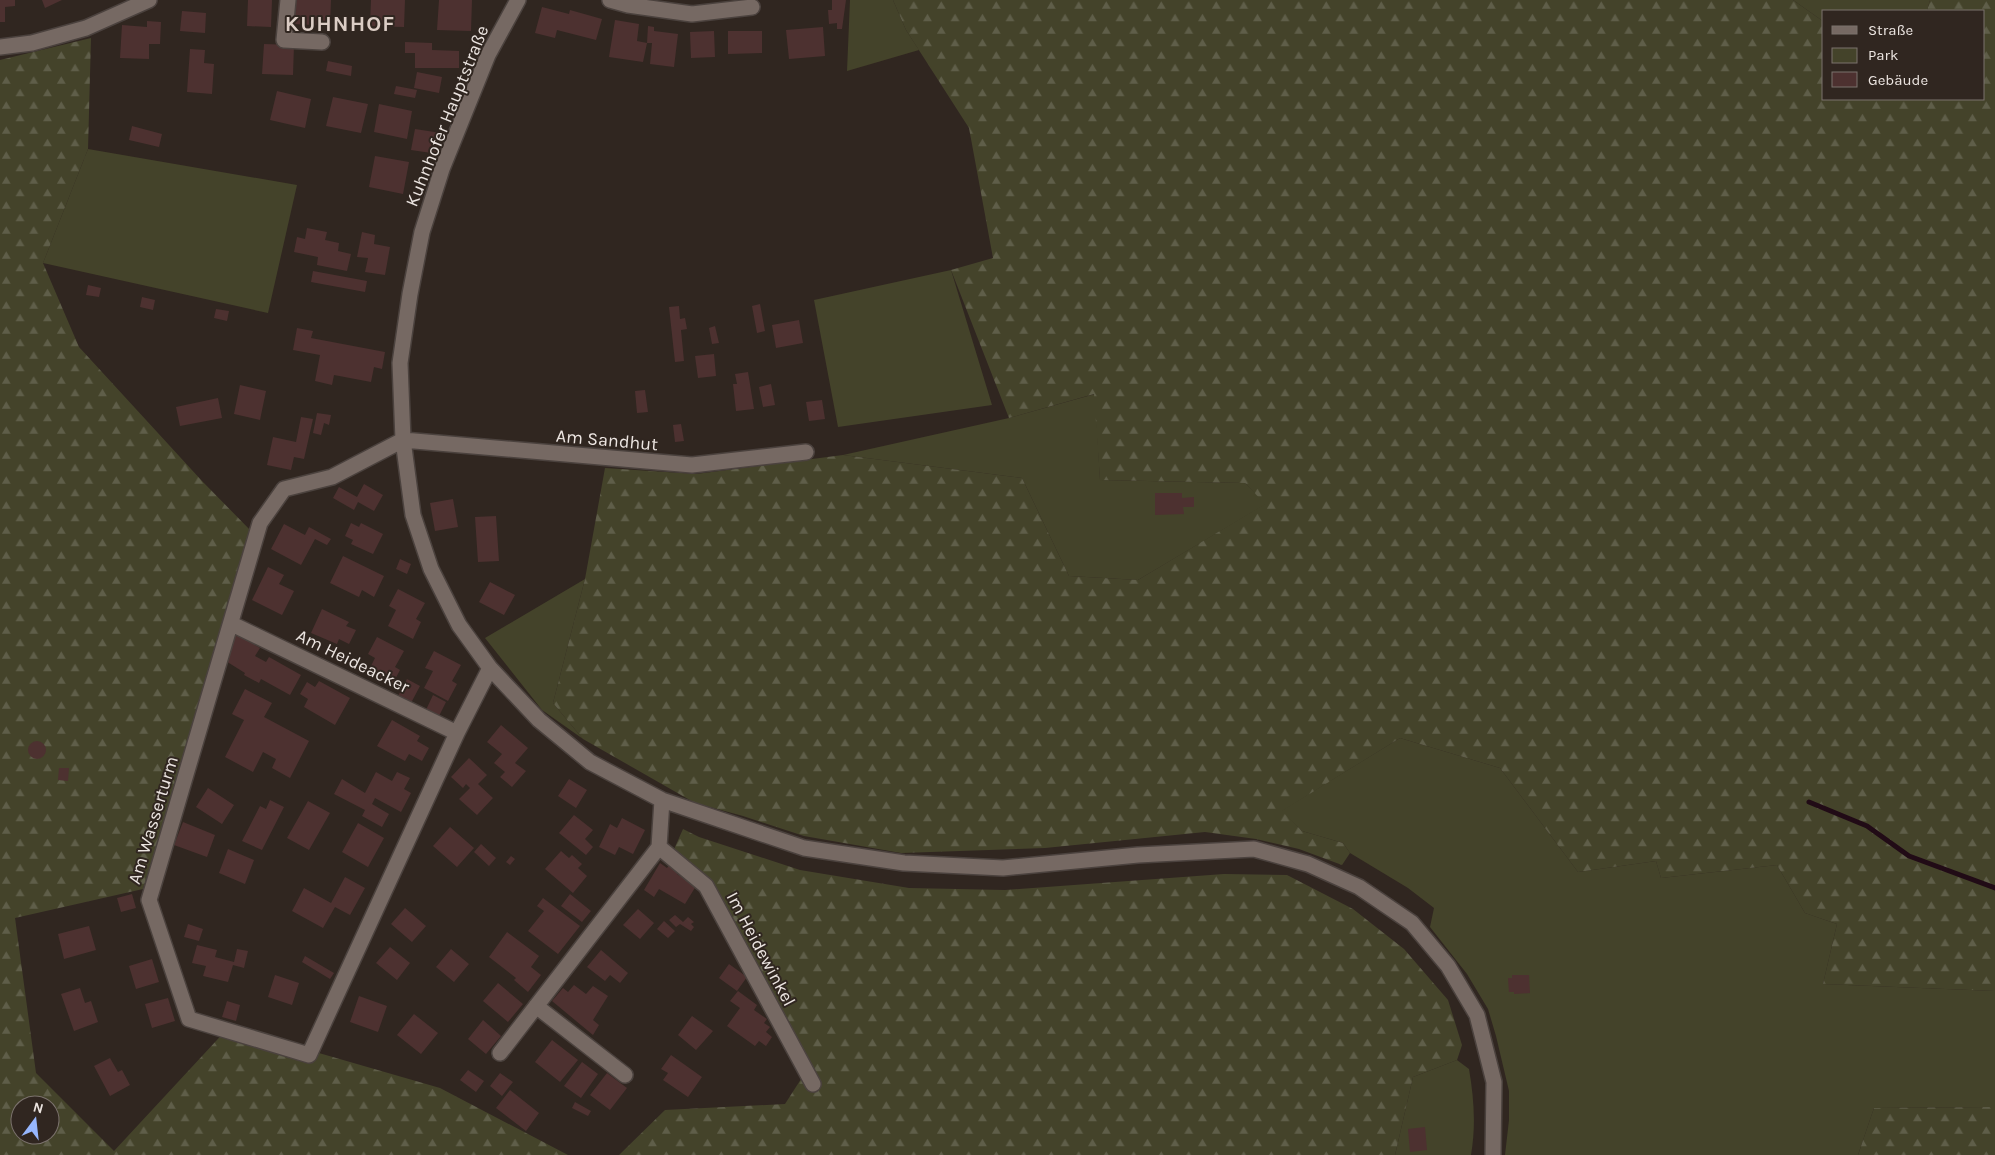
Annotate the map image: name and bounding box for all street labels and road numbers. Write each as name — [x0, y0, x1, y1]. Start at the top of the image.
street label: Kuhnhofer Hauptstraße — [401, 22, 493, 210]
street label: Am Sandhut — [555, 425, 659, 455]
street label: Am Heideacker — [293, 624, 414, 698]
street label: Am Wasserturm — [123, 753, 183, 887]
street label: Im Heidewinkel — [722, 888, 800, 1010]

